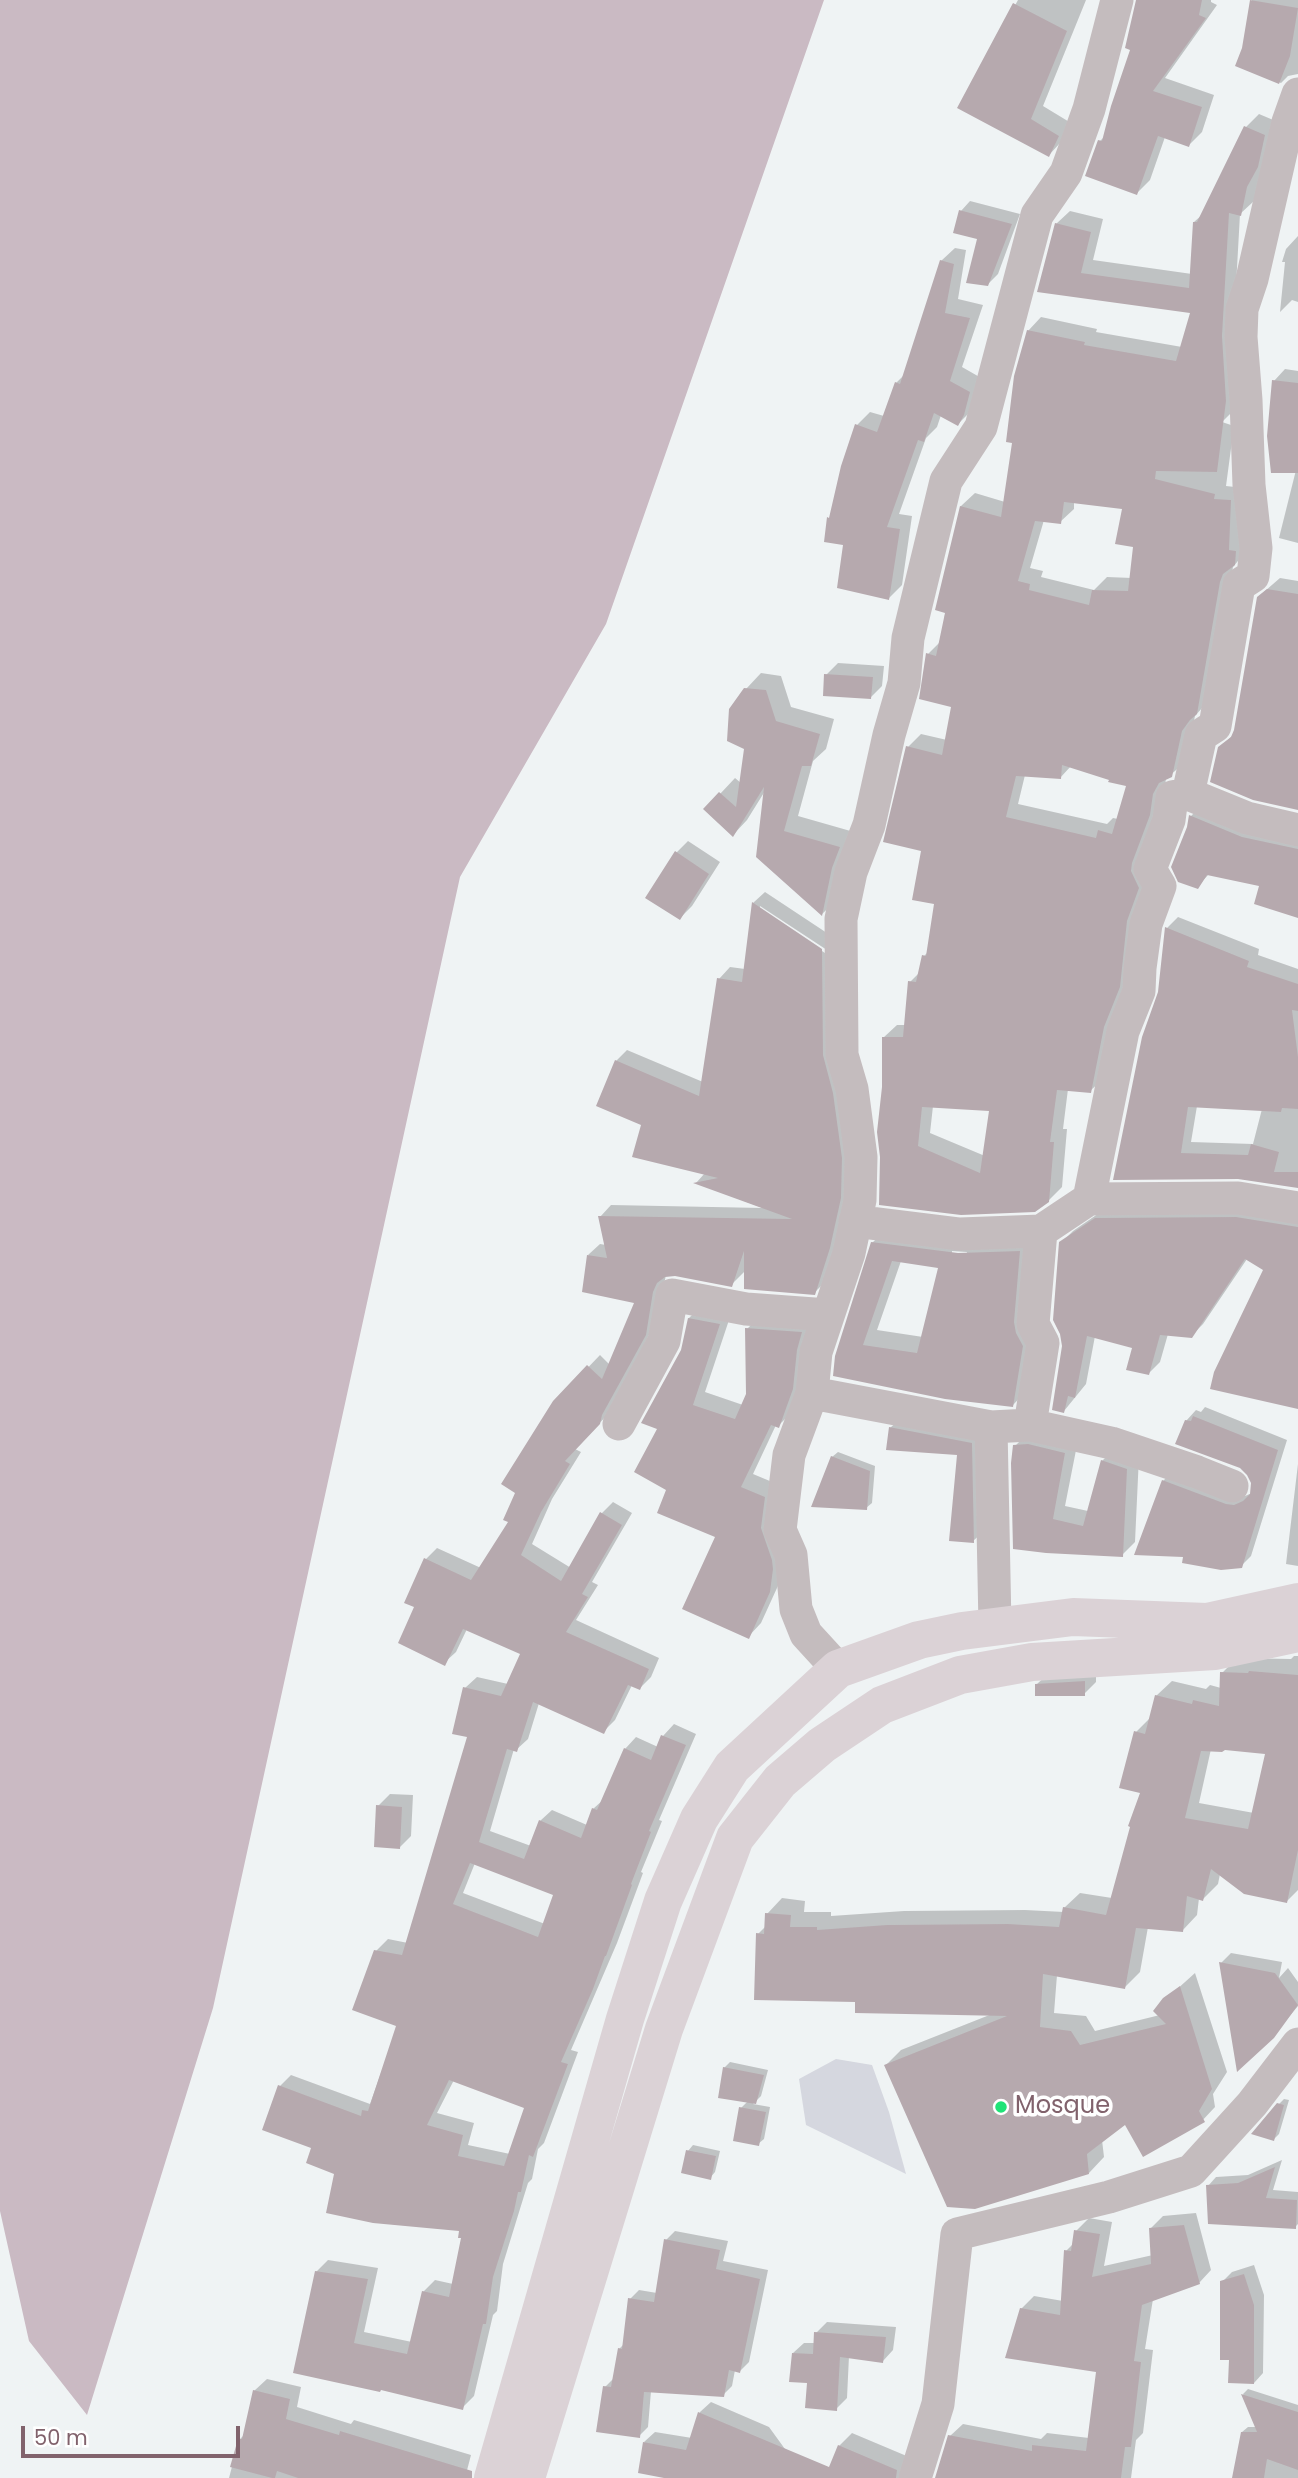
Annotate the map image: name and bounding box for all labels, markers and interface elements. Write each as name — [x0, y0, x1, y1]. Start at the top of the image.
place label: Mosque — [1015, 2093, 1110, 2121]
marker: Mosque — [993, 2099, 1009, 2115]
scale bar — [24, 2412, 243, 2456]
text: 50 m — [34, 2423, 88, 2452]

